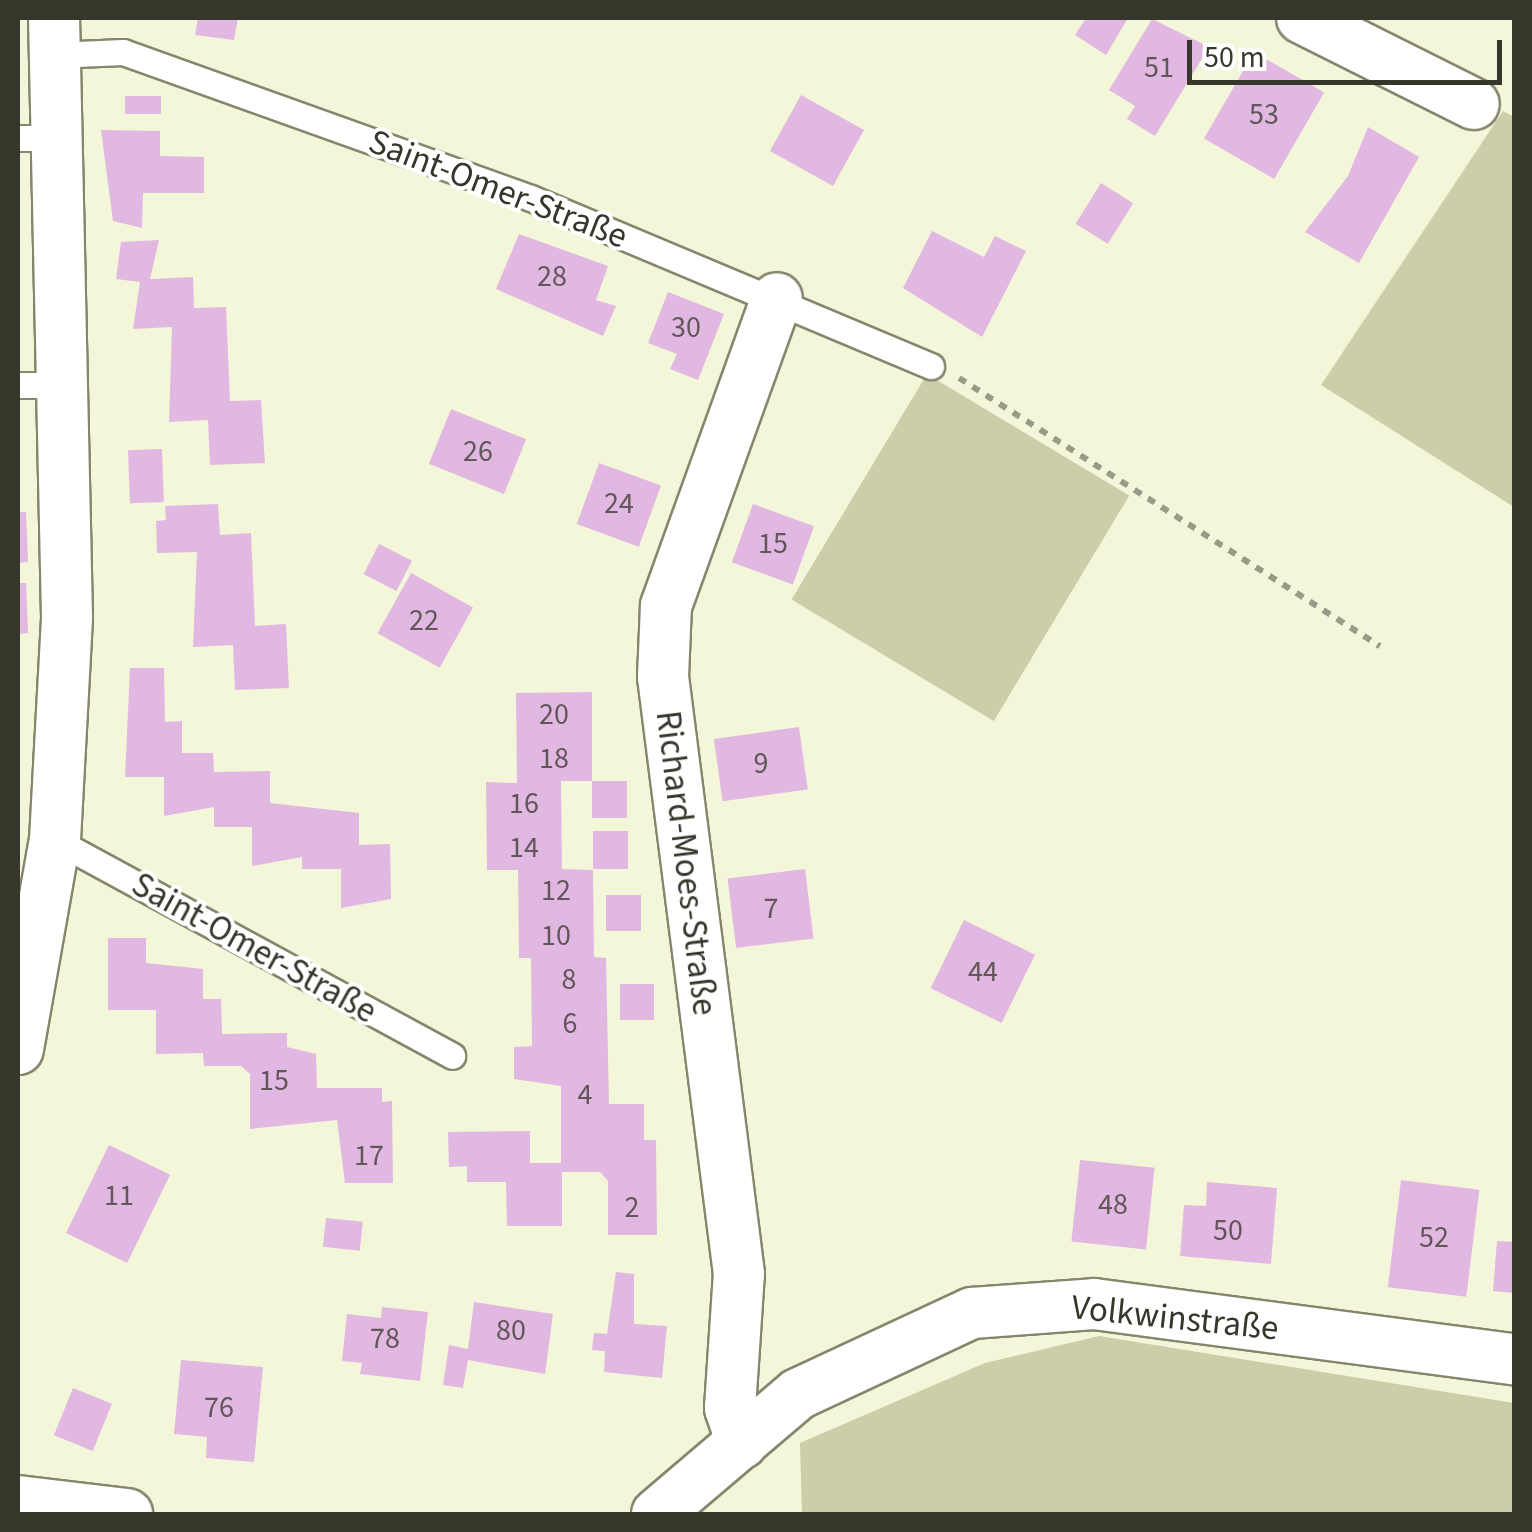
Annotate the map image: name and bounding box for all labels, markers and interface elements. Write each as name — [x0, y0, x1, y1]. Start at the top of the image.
scale bar — [1192, 20, 1507, 82]
text: 50 m — [1204, 36, 1265, 79]
house number: 51 — [1144, 50, 1174, 86]
house number: 53 — [1249, 97, 1279, 133]
street label: Saint-Omer-Straße — [363, 120, 633, 258]
house number: 28 — [537, 259, 567, 295]
house number: 30 — [671, 310, 701, 346]
house number: 26 — [463, 434, 493, 470]
house number: 24 — [604, 486, 634, 522]
house number: 15 — [758, 526, 788, 562]
house number: 22 — [409, 603, 439, 639]
house number: 20 — [539, 697, 569, 733]
street label: Richard-Moes-Straße — [646, 708, 726, 1018]
house number: 18 — [539, 741, 569, 777]
house number: 9 — [754, 746, 768, 782]
house number: 16 — [509, 786, 539, 822]
house number: 14 — [509, 830, 539, 866]
street label: Saint-Omer-Straße — [124, 863, 384, 1033]
house number: 12 — [541, 873, 571, 909]
house number: 7 — [764, 891, 778, 927]
house number: 10 — [541, 918, 571, 954]
house number: 44 — [968, 954, 998, 990]
house number: 8 — [562, 962, 576, 998]
house number: 6 — [563, 1006, 577, 1042]
house number: 15 — [259, 1063, 289, 1099]
house number: 4 — [578, 1077, 592, 1113]
house number: 17 — [354, 1138, 384, 1174]
house number: 11 — [104, 1178, 134, 1214]
house number: 48 — [1098, 1187, 1128, 1223]
house number: 2 — [625, 1190, 639, 1226]
house number: 50 — [1213, 1213, 1243, 1249]
house number: 52 — [1419, 1220, 1449, 1256]
street label: Volkwinstraße — [1069, 1286, 1281, 1350]
house number: 80 — [496, 1313, 526, 1349]
house number: 78 — [370, 1321, 400, 1357]
house number: 76 — [204, 1390, 234, 1426]

